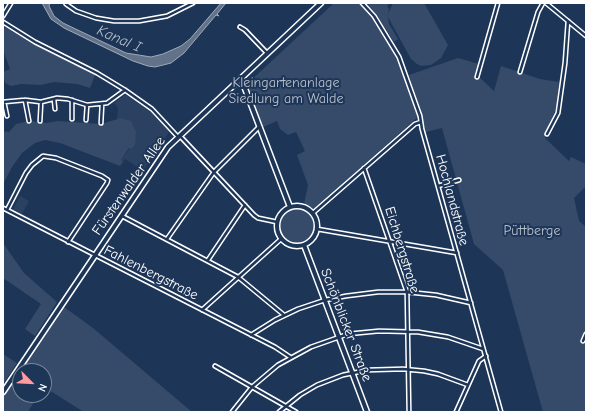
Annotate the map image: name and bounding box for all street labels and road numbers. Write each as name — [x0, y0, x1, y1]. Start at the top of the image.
street label: Fürstenwalder Allee — [89, 134, 169, 238]
street label: Hochlandstraße — [432, 152, 472, 248]
street label: Eichbergstraße — [381, 205, 423, 295]
street label: Fahlenbergstraße — [101, 242, 201, 304]
street label: Schönblicker Straße — [317, 266, 375, 384]

